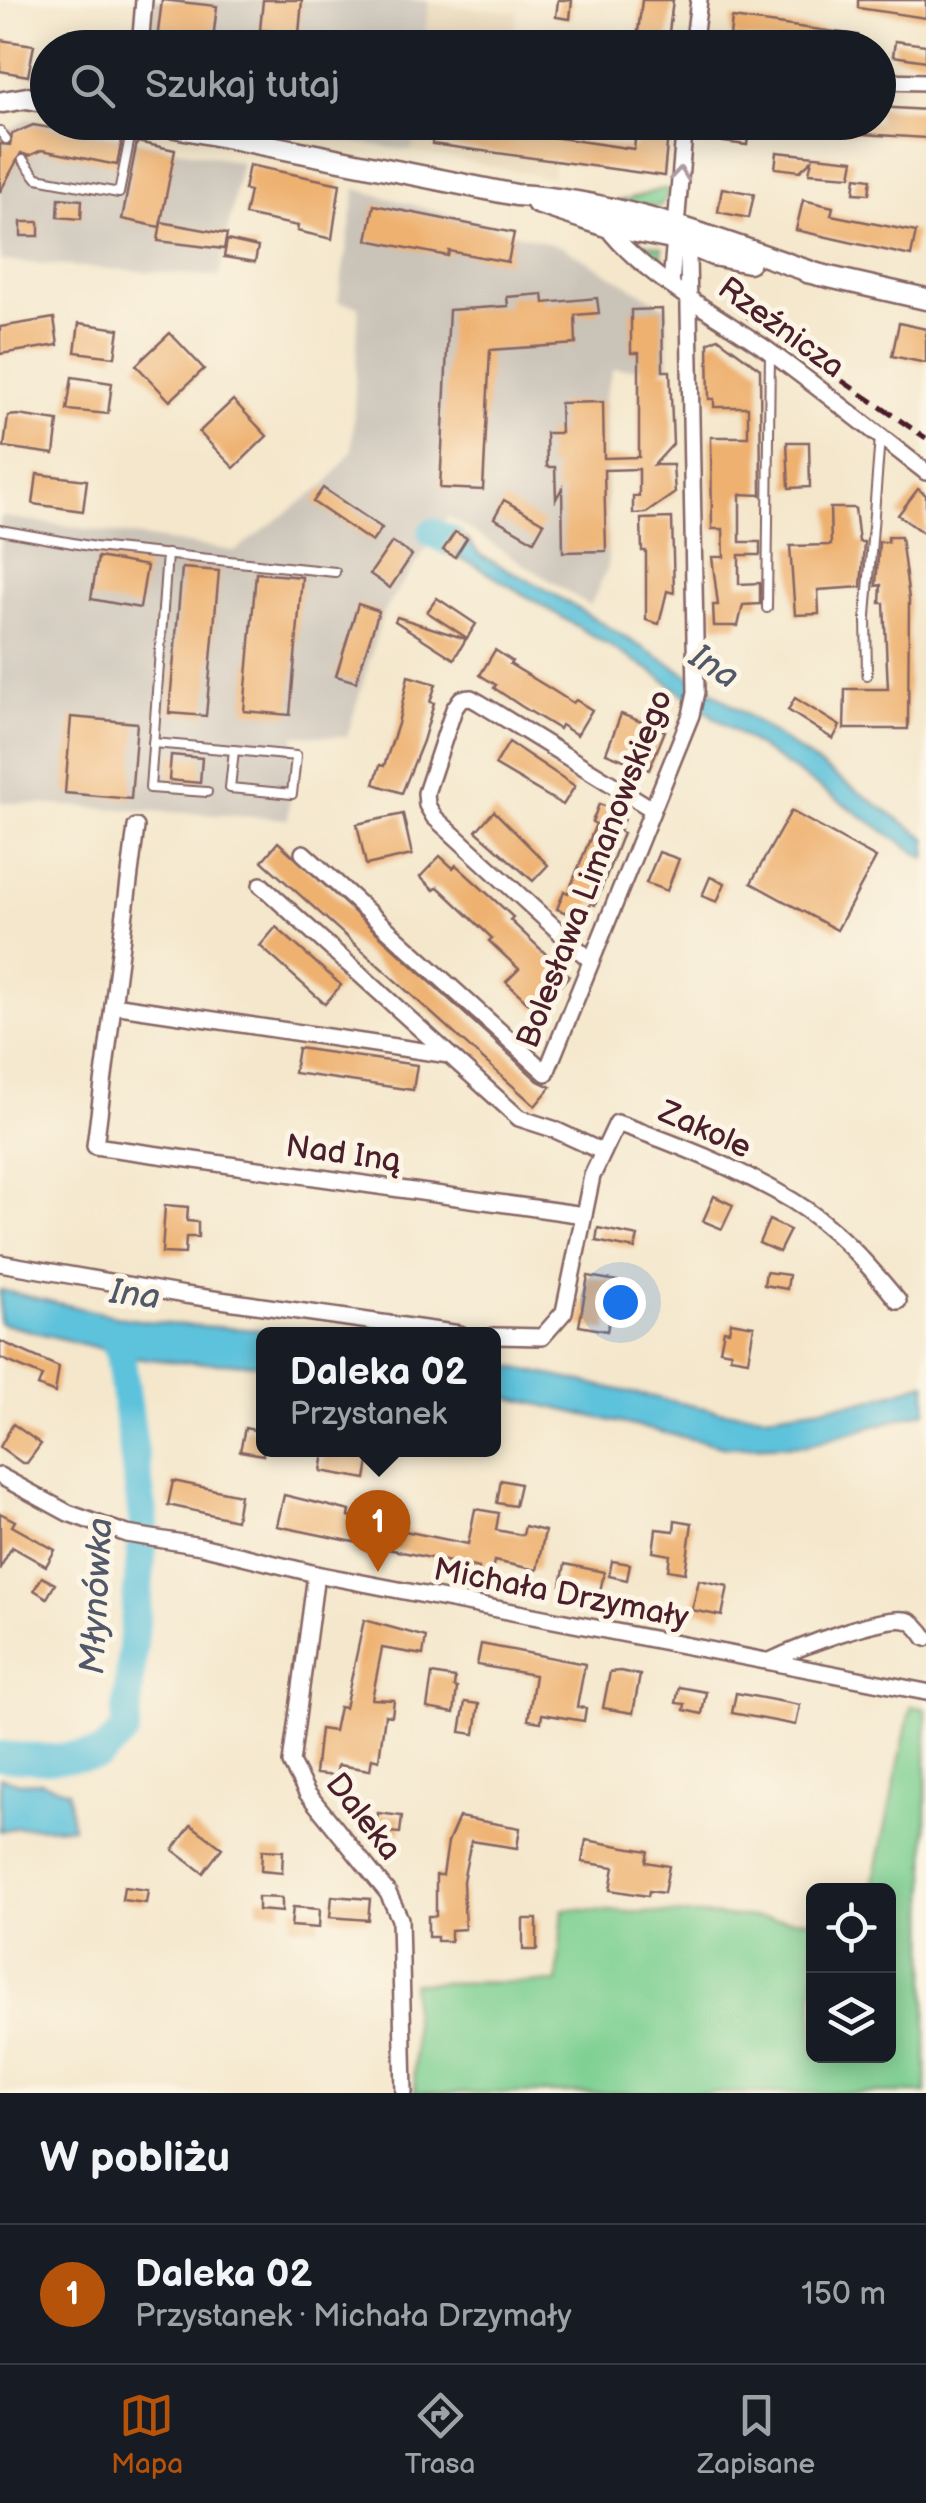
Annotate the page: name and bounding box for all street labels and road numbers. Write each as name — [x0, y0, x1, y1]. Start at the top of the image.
street label: Rzeźnicza — [710, 269, 852, 387]
street label: Bolesława Limanowskiego — [509, 684, 681, 1054]
street label: Zakole — [652, 1092, 757, 1168]
street label: Nad Iną — [283, 1127, 404, 1181]
street label: Michała Drzymały — [430, 1550, 692, 1638]
street label: Daleka — [317, 1766, 409, 1868]

